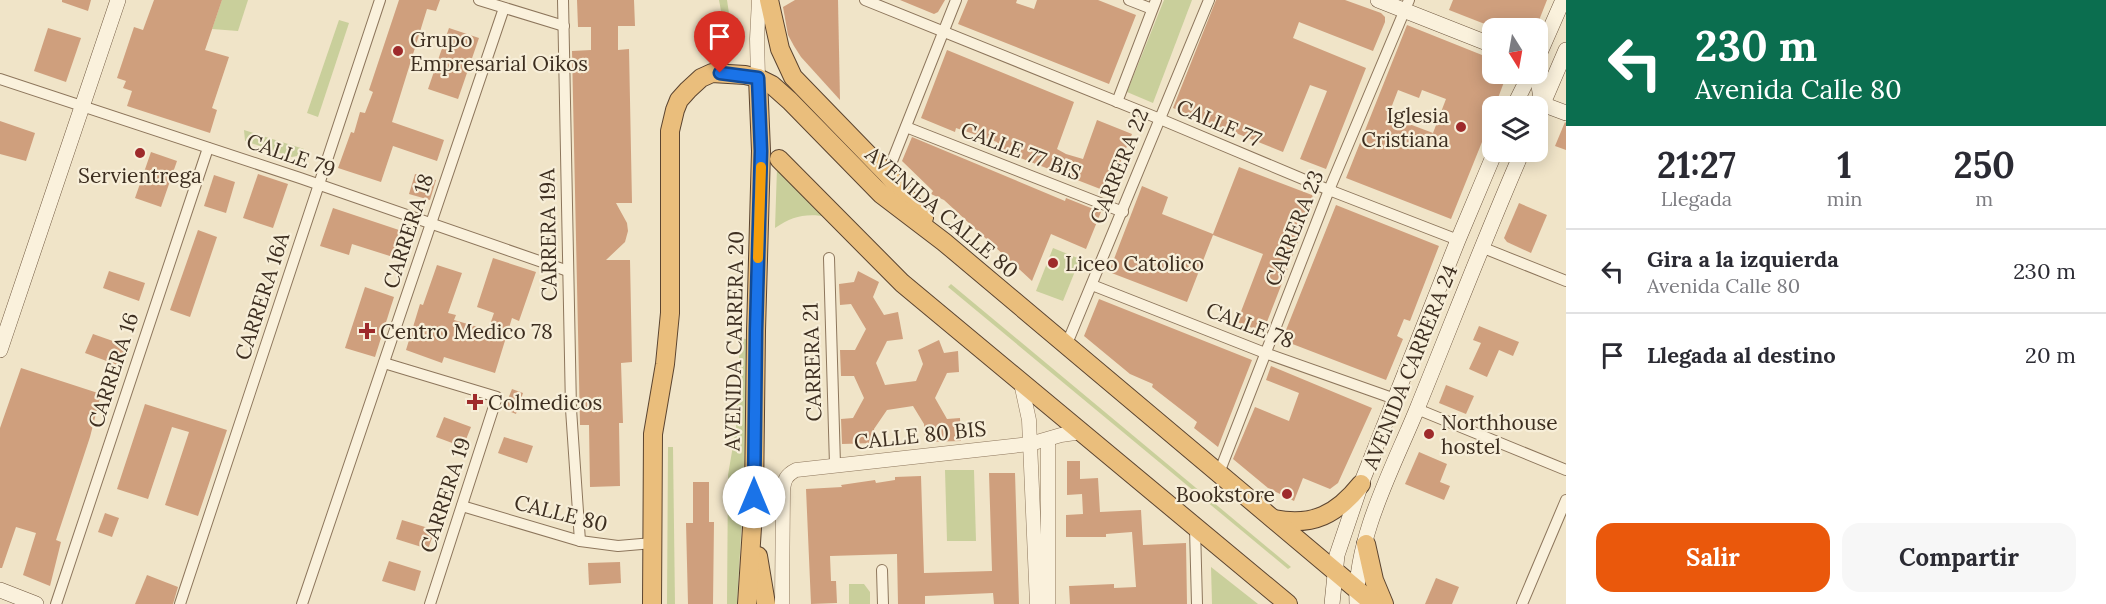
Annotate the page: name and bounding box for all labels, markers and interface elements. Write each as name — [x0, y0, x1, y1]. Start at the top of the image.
pin — [694, 11, 745, 73]
north arrow — [1482, 18, 1548, 84]
map controls — [1482, 18, 1548, 162]
text: 230 m — [1695, 19, 1817, 73]
icon: arrive — [703, 20, 736, 53]
icon: left — [1596, 24, 1674, 102]
place label: Grupo Empresarial Oikos — [410, 26, 588, 77]
marker: Grupo Empresarial Oikos — [391, 44, 405, 58]
text: Avenida Calle 80 — [1695, 72, 1902, 106]
street label: CALLE 77 — [1172, 93, 1266, 153]
button: layers — [1482, 96, 1548, 162]
place label: Iglesia Cristiana — [1361, 102, 1449, 153]
street label: CARRERA 22 — [1084, 104, 1154, 228]
street label: CALLE 77 BIS — [957, 116, 1085, 186]
marker: Iglesia Cristiana — [1454, 120, 1468, 134]
street label: CALLE 79 — [243, 127, 339, 183]
street label: AVENIDA CALLE 80 — [859, 139, 1024, 284]
text: 21:27 — [1657, 142, 1736, 188]
text: 1 — [1837, 142, 1852, 188]
text: 250 — [1953, 142, 2015, 188]
marker: Servientrega — [133, 146, 147, 160]
place label: Servientrega — [78, 162, 202, 189]
street label: CARRERA 23 — [1259, 166, 1329, 290]
street label: CARRERA 19A — [533, 167, 563, 302]
street label: CARRERA 18 — [377, 170, 439, 292]
text: Llegada — [1661, 186, 1732, 211]
text: min — [1827, 186, 1863, 211]
text: m — [1975, 186, 1993, 211]
street label: CARRERA 16A — [229, 228, 296, 363]
street label: AVENIDA CARRERA 20 — [719, 231, 749, 452]
text: Gira a la izquierda — [1647, 245, 1839, 273]
place label: Liceo Catolico — [1065, 250, 1204, 277]
icon: left — [1596, 255, 1629, 288]
marker: Liceo Catolico — [1046, 256, 1060, 270]
text: 230 m — [2013, 257, 2076, 285]
street label: AVENIDA CARRERA 24 — [1356, 261, 1463, 474]
text: Avenida Calle 80 — [1647, 273, 1800, 298]
street label: CALLE 78 — [1202, 296, 1298, 354]
street label: CARRERA 21 — [796, 302, 828, 422]
street label: CARRERA 16 — [82, 309, 144, 431]
place label: Centro Medico 78 — [380, 318, 553, 345]
marker: Centro Medico 78 — [358, 322, 376, 340]
icon: arrive — [1596, 339, 1629, 372]
text: Llegada al destino — [1647, 341, 1836, 369]
text: 20 m — [2025, 341, 2076, 369]
place label: Colmedicos — [488, 389, 602, 416]
marker: Colmedicos — [466, 393, 484, 411]
place label: Northhouse hostel — [1441, 409, 1558, 460]
street label: CALLE 80 BIS — [853, 415, 987, 455]
marker: Northhouse hostel — [1422, 427, 1436, 441]
street label: CARRERA 19 — [414, 434, 476, 556]
position arrow — [722, 465, 786, 529]
place label: Bookstore — [1176, 481, 1275, 508]
marker: Bookstore — [1280, 487, 1294, 501]
street label: CALLE 80 — [511, 488, 611, 538]
button: Salir — [1596, 523, 1830, 592]
button: Compartir — [1842, 523, 2076, 592]

